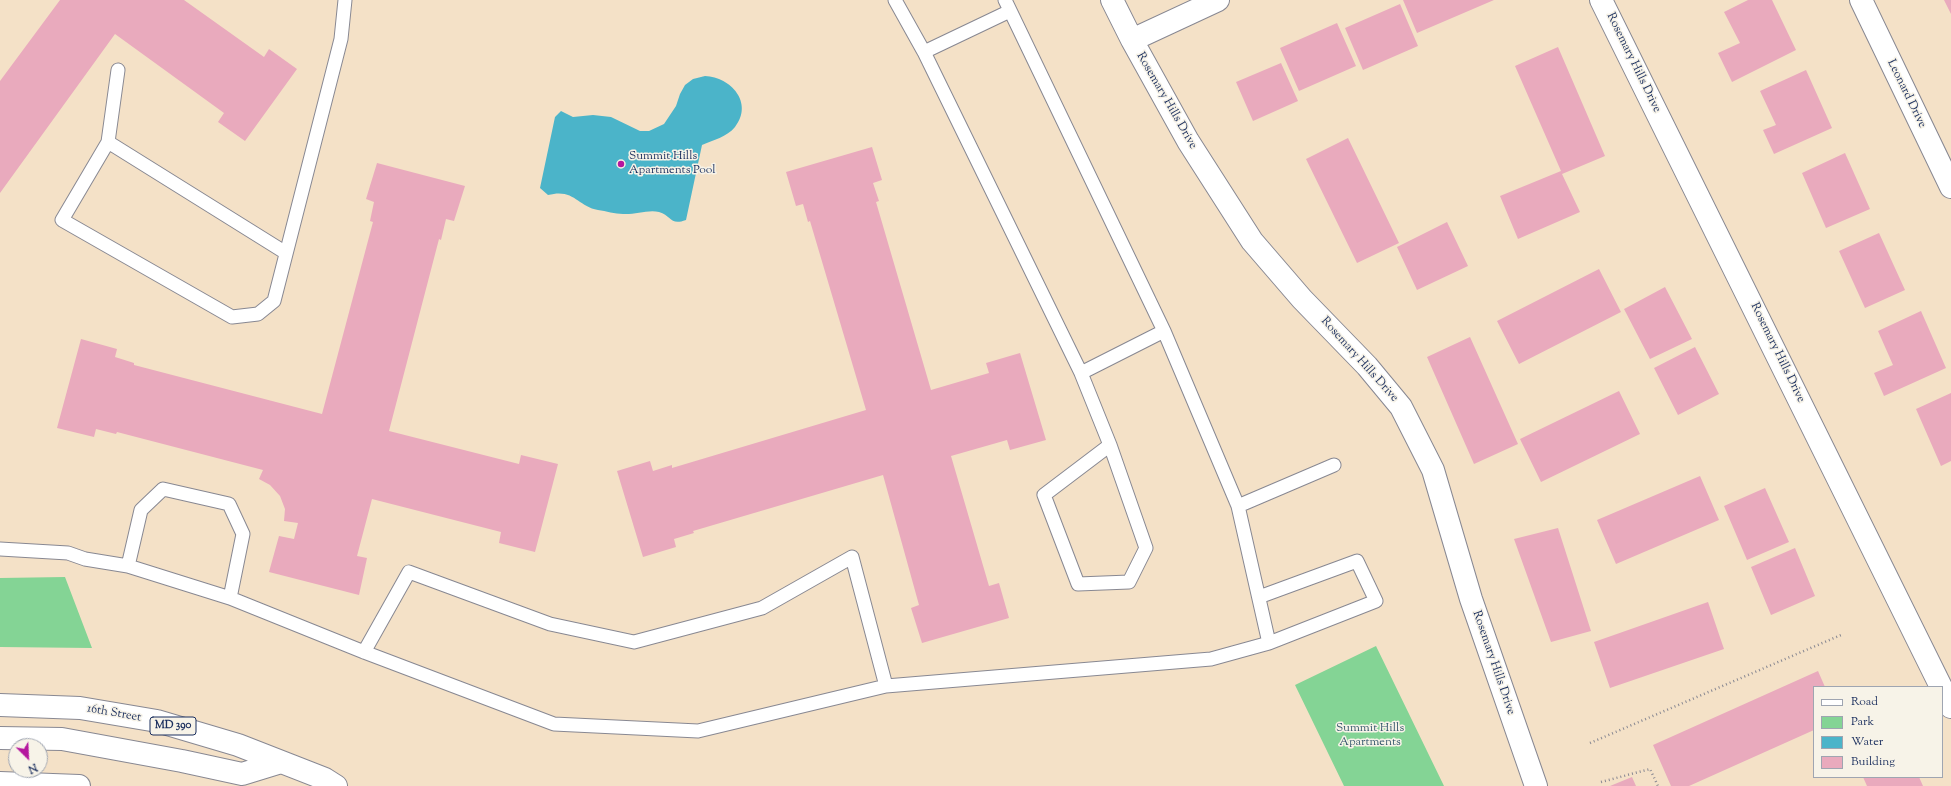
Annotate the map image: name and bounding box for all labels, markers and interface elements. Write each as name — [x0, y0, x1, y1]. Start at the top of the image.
street label: Rosemary Hills Drive — [1603, 11, 1663, 115]
street label: Rosemary Hills Drive — [1132, 50, 1200, 152]
street label: Leonard Drive — [1883, 57, 1929, 131]
place label: Summit Hills Apartments Pool — [629, 150, 716, 178]
marker: Summit Hills Apartments Pool — [616, 159, 626, 169]
street label: Rosemary Hills Drive — [1747, 301, 1807, 405]
street label: Rosemary Hills Drive — [1317, 315, 1401, 405]
street label: Rosemary Hills Drive — [1468, 609, 1518, 717]
legend — [1813, 686, 1943, 778]
text: Road — [1851, 693, 1878, 711]
street label: 16th Street — [86, 702, 142, 726]
text: Park — [1851, 713, 1874, 731]
road number: MD 390 — [150, 717, 196, 735]
park label: Summit Hills Apartments — [1336, 722, 1404, 750]
text: Water — [1851, 733, 1883, 751]
north arrow — [8, 738, 48, 778]
text: Building — [1851, 753, 1895, 771]
text: N — [25, 759, 40, 777]

